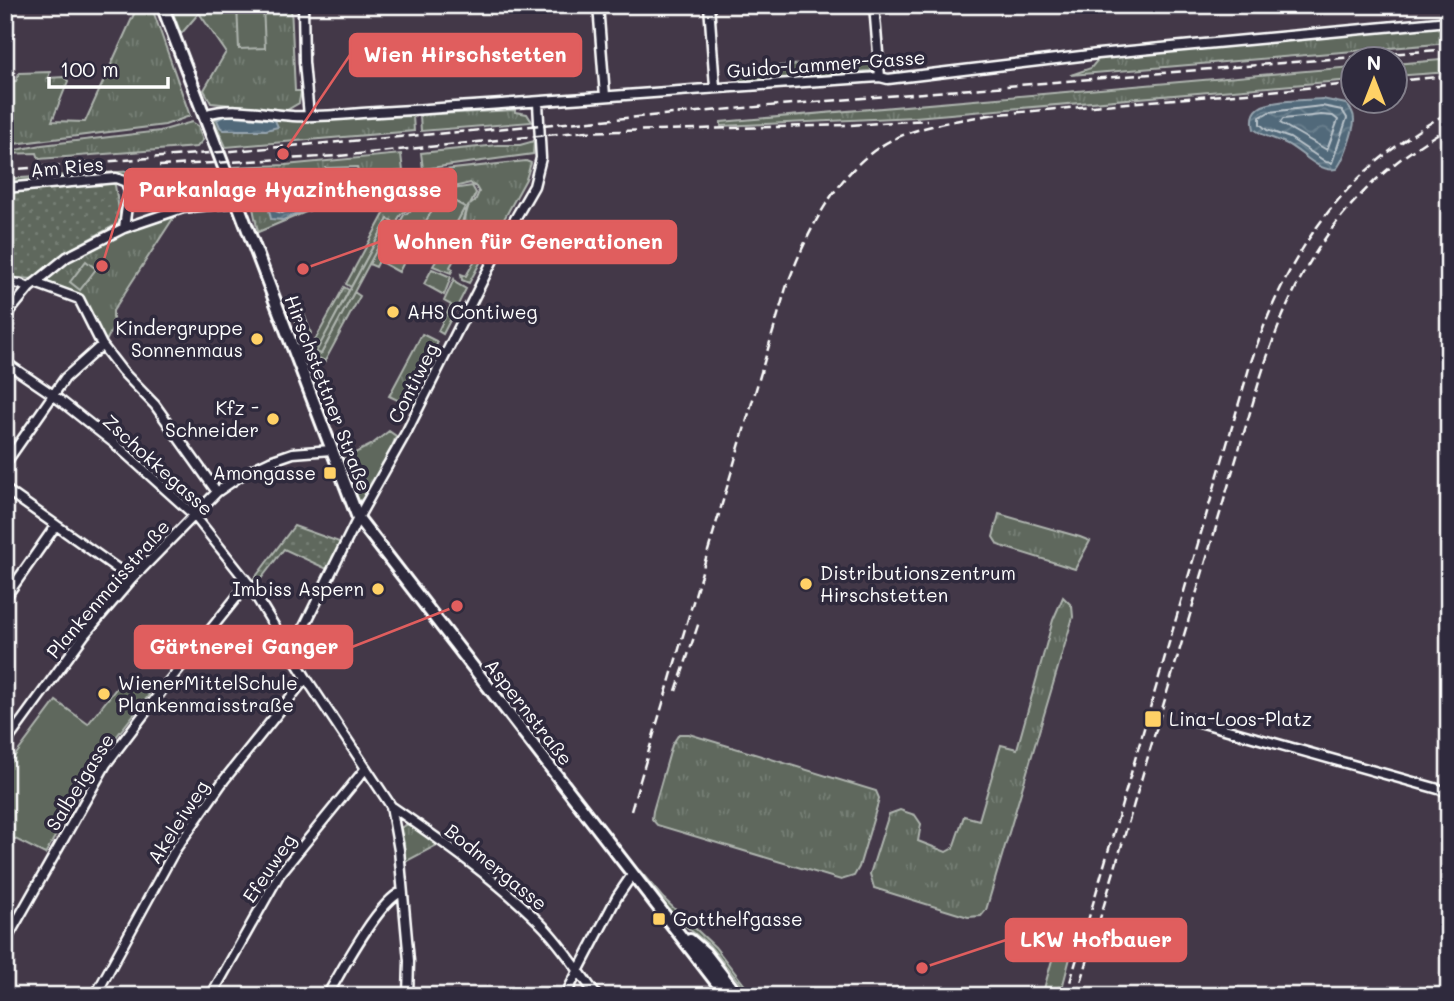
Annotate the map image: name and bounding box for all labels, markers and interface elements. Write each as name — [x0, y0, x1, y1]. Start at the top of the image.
callout: Wien Hirschstetten — [350, 34, 581, 76]
text: Wien Hirschstetten — [363, 40, 567, 67]
street label: Guido-Lammer-Gasse — [726, 44, 926, 83]
scale bar — [49, 46, 168, 90]
north arrow — [1338, 46, 1408, 116]
text: N — [1367, 50, 1381, 75]
text: 100 m — [60, 55, 119, 82]
street label: Am Ries — [29, 151, 105, 182]
callout: Parkanlage Hyazinthengasse — [125, 169, 456, 211]
text: Parkanlage Hyazinthengasse — [139, 175, 442, 203]
callout: Wohnen für Generationen — [379, 221, 676, 263]
text: Wohnen für Generationen — [393, 227, 663, 254]
street label: Hirschstettner Straße — [279, 291, 377, 495]
place label: AHS Contiweg — [407, 299, 538, 324]
marker: AHS Contiweg — [385, 304, 401, 320]
place label: Kindergruppe Sonnenmaus — [116, 315, 243, 362]
marker: Kindergruppe Sonnenmaus — [249, 331, 265, 347]
street label: Contiweg — [382, 338, 443, 427]
place label: Kfz - Schneider — [165, 395, 259, 442]
street label: Zschokkegasse — [98, 408, 219, 521]
marker: Kfz - Schneider — [265, 411, 281, 427]
place label: Amongasse — [213, 460, 316, 485]
marker: Amongasse — [322, 465, 338, 481]
street label: Plankenmaisstraße — [40, 514, 175, 663]
place label: Distributionszentrum Hirschstetten — [820, 560, 1016, 607]
place label: Imbiss Aspern — [232, 576, 364, 601]
marker: Distributionszentrum Hirschstetten — [798, 576, 814, 592]
marker: Imbiss Aspern — [370, 581, 386, 597]
callout: Gärtnerei Ganger — [135, 626, 352, 668]
text: Gärtnerei Ganger — [149, 632, 339, 659]
street label: Aspernstraße — [480, 653, 579, 770]
place label: WienerMittelSchule Plankenmaisstraße — [118, 670, 298, 717]
marker: WienerMittelSchule Plankenmaisstraße — [96, 686, 112, 702]
place label: Lina-Loos-Platz — [1169, 706, 1312, 731]
marker: Lina-Loos-Platz — [1143, 709, 1163, 729]
street label: Salbeigasse — [40, 728, 119, 835]
street label: Akeleiweg — [141, 775, 214, 868]
street label: Bodmergasse — [440, 818, 553, 916]
street label: Efeuweg — [236, 828, 301, 907]
place label: Gotthelfgasse — [673, 906, 803, 931]
marker: Gotthelfgasse — [651, 911, 667, 927]
callout: LKW Hofbauer — [1006, 919, 1186, 961]
text: LKW Hofbauer — [1020, 925, 1172, 952]

